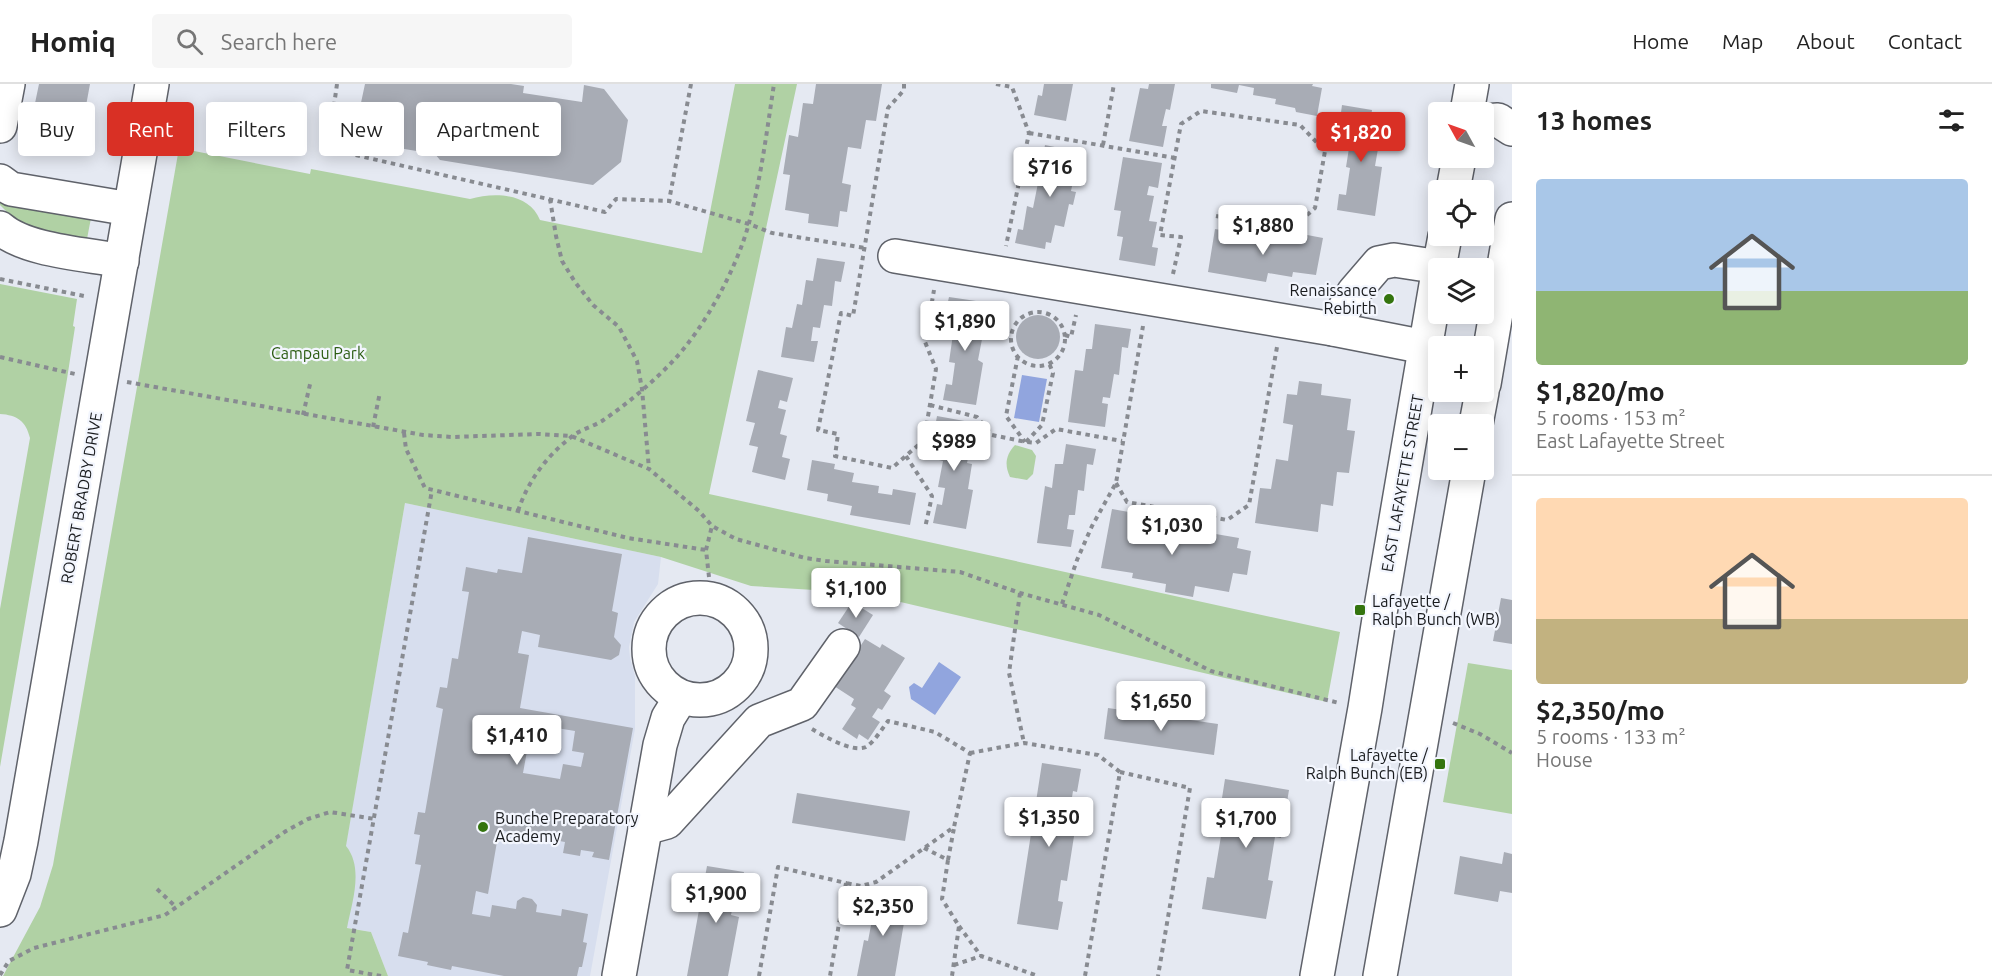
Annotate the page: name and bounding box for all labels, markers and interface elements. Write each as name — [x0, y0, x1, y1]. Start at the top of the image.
search box — [152, 14, 572, 68]
icon: search — [173, 25, 206, 58]
text: Homiq — [30, 26, 116, 57]
text: Search here — [221, 29, 337, 54]
text: Home — [1632, 29, 1689, 53]
text: Map — [1722, 29, 1763, 53]
text: About — [1796, 29, 1855, 53]
text: Contact — [1888, 29, 1962, 53]
chip: Buy — [18, 102, 95, 156]
chip: Rent — [107, 102, 194, 156]
chip: Filters — [206, 102, 307, 156]
chip: New — [319, 102, 404, 156]
chip: Apartment — [416, 102, 561, 156]
north arrow — [1428, 102, 1494, 168]
map controls — [1428, 102, 1494, 480]
icon: filters — [1935, 104, 1968, 137]
text: 13 homes — [1536, 106, 1652, 135]
pin: $1,820 — [1312, 112, 1410, 163]
text: $1,820 — [1330, 120, 1392, 143]
pin: $716 — [1014, 147, 1086, 198]
text: $716 — [1027, 155, 1073, 178]
button: locate — [1428, 180, 1494, 246]
pin: $1,880 — [1214, 205, 1312, 256]
text: $1,880 — [1232, 213, 1294, 236]
icon: home — [1698, 218, 1806, 326]
button: layers — [1428, 258, 1494, 324]
place label: Renaissance Rebirth — [1290, 281, 1377, 317]
marker: Renaissance Rebirth — [1382, 292, 1396, 306]
pin: $1,890 — [916, 301, 1014, 352]
text: $1,890 — [934, 309, 996, 332]
button: + — [1428, 336, 1494, 402]
park label: Campau Park — [271, 344, 365, 362]
text: $1,820/mo — [1536, 377, 1665, 406]
street label: EAST LAFAYETTE STREET — [1378, 393, 1427, 573]
text: 5 rooms · 153 m² — [1536, 406, 1686, 429]
street label: ROBERT BRADBY DRIVE — [57, 411, 105, 585]
button: − — [1428, 414, 1494, 480]
pin: $989 — [918, 421, 990, 472]
text: $989 — [931, 429, 977, 452]
text: East Lafayette Street — [1536, 429, 1725, 452]
pin: $1,030 — [1123, 505, 1221, 556]
text: $1,030 — [1141, 513, 1203, 536]
icon: home — [1698, 537, 1806, 645]
pin: $1,100 — [807, 568, 905, 619]
text: $1,100 — [825, 576, 887, 599]
place label: Lafayette / Ralph Bunch (WB) — [1372, 592, 1500, 629]
marker: Lafayette / Ralph Bunch (WB) — [1353, 603, 1367, 617]
pin: $1,650 — [1112, 681, 1210, 732]
text: $1,650 — [1130, 689, 1192, 712]
text: $2,350/mo — [1536, 696, 1665, 725]
pin: $1,410 — [468, 715, 566, 766]
text: $1,410 — [486, 723, 548, 746]
text: 5 rooms · 133 m² — [1536, 725, 1686, 748]
place label: Lafayette / Ralph Bunch (EB) — [1306, 746, 1429, 783]
text: House — [1536, 748, 1593, 771]
marker: Lafayette / Ralph Bunch (EB) — [1433, 757, 1447, 771]
pin: $1,350 — [1000, 797, 1098, 848]
pin: $1,700 — [1197, 798, 1295, 849]
text: $1,350 — [1018, 805, 1080, 828]
text: $1,700 — [1215, 806, 1277, 829]
place label: Bunche Preparatory Academy — [495, 809, 639, 845]
marker: Bunche Preparatory Academy — [476, 820, 490, 834]
pin: $1,900 — [667, 873, 765, 924]
text: $1,900 — [685, 881, 747, 904]
pin: $2,350 — [834, 886, 932, 937]
text: $2,350 — [852, 894, 914, 917]

